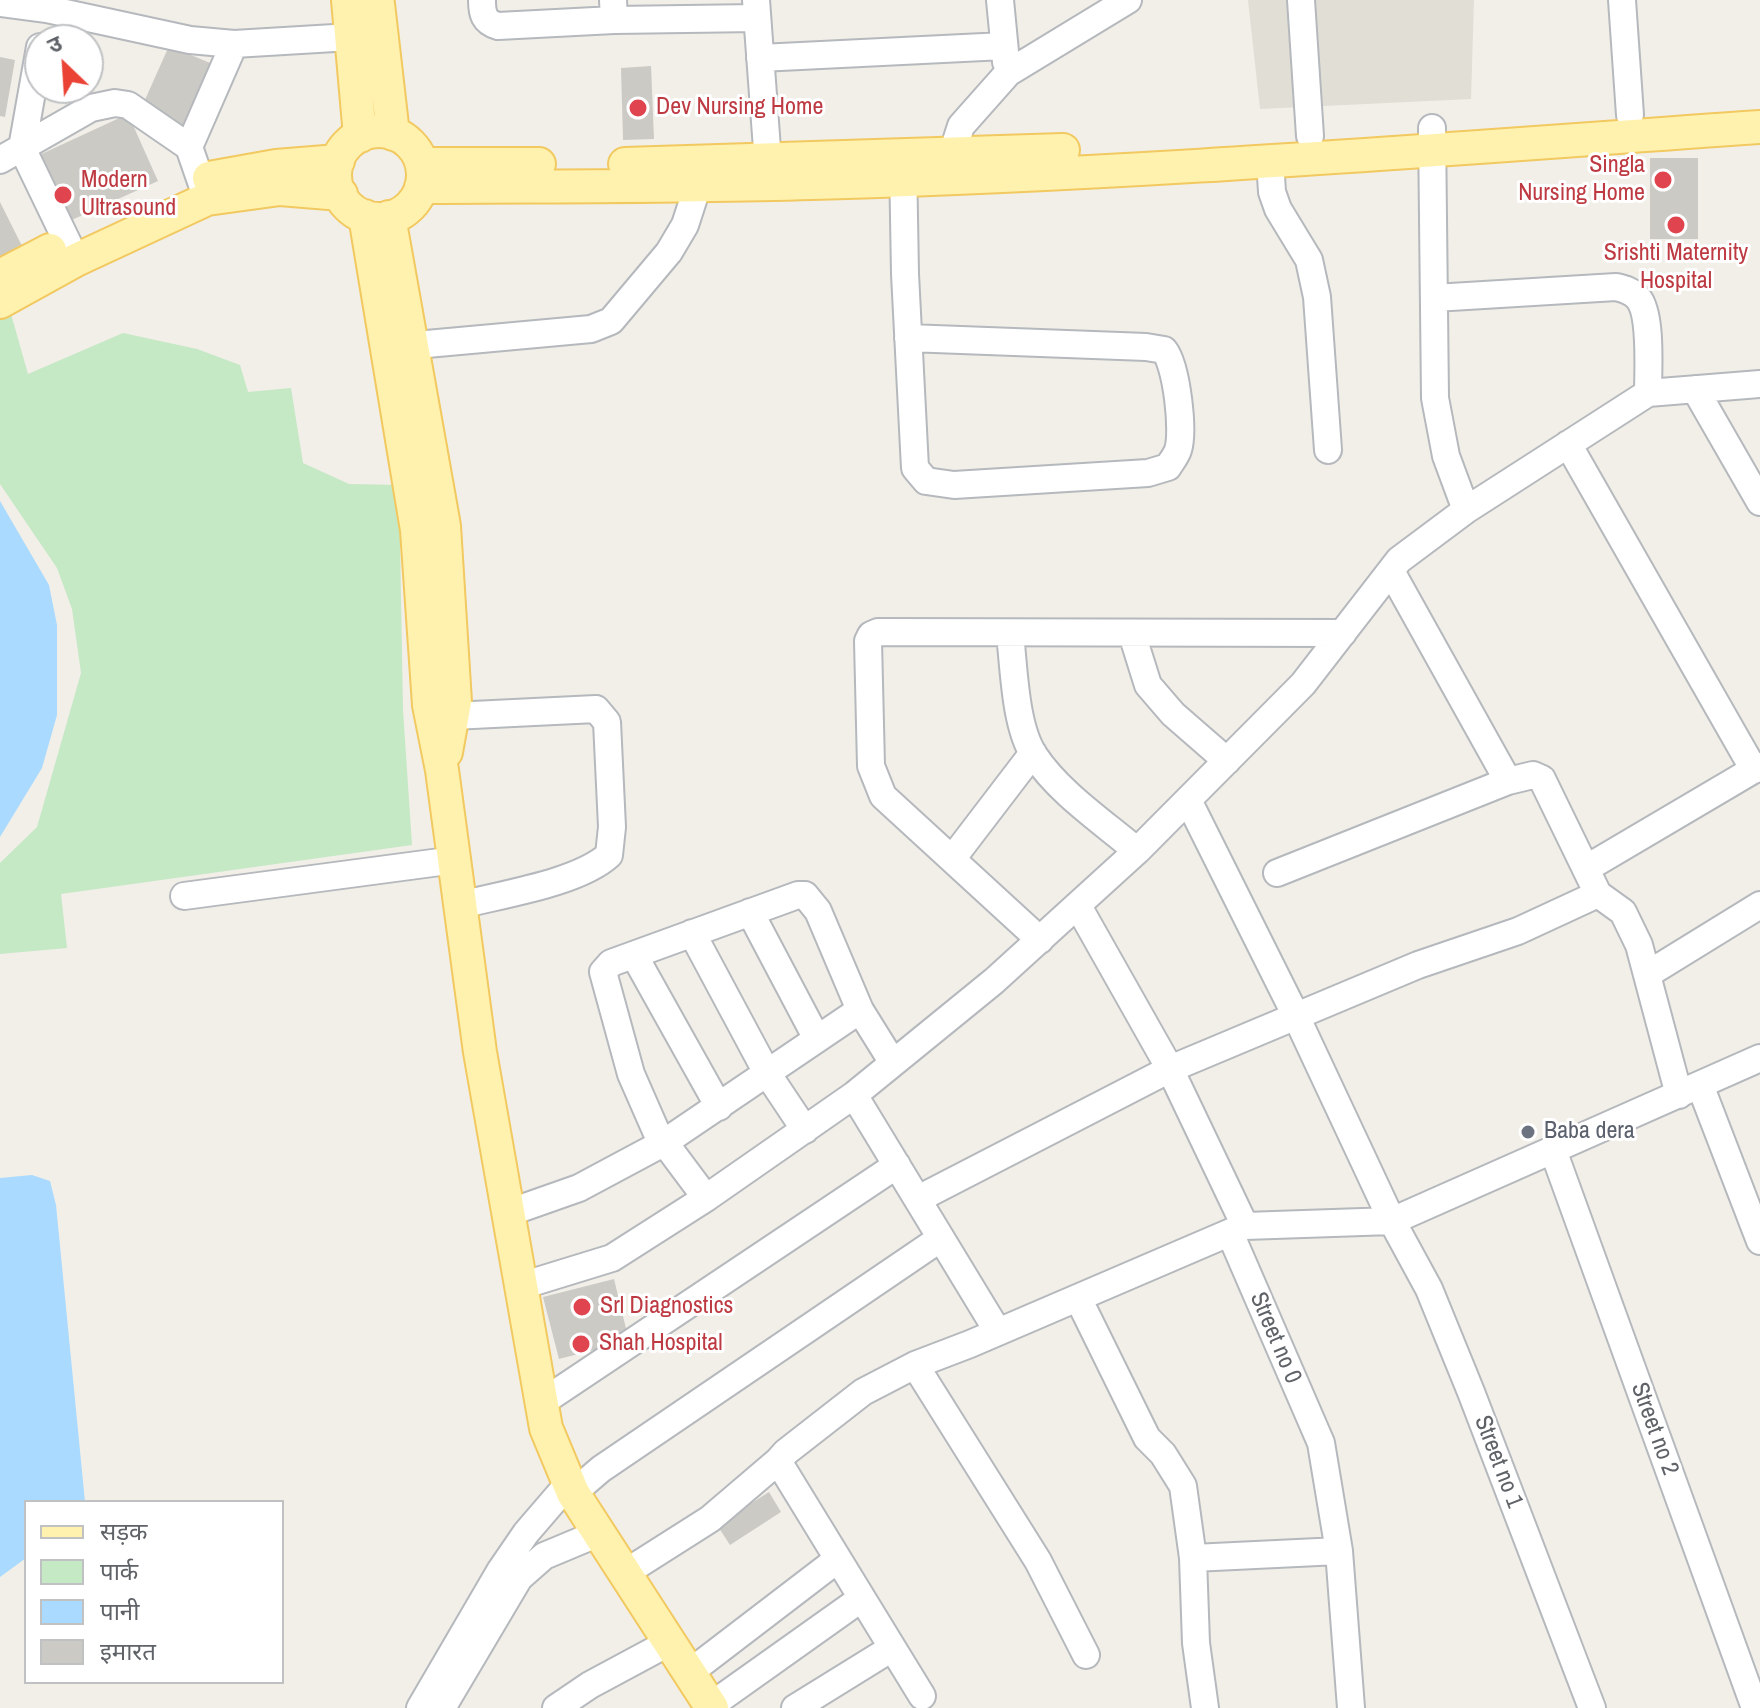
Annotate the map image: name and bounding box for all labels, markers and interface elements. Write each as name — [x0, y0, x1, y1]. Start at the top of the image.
north arrow — [24, 24, 104, 104]
text: उ — [43, 28, 67, 60]
place label: Dev Nursing Home — [656, 94, 823, 122]
marker: Dev Nursing Home — [627, 97, 649, 119]
place label: Singla Nursing Home — [1518, 152, 1645, 208]
place label: Modern Ultrasound — [81, 167, 176, 223]
marker: Singla Nursing Home — [1652, 169, 1674, 191]
marker: Modern Ultrasound — [52, 184, 74, 206]
marker: Srishti Maternity Hospital — [1665, 214, 1687, 236]
place label: Srishti Maternity Hospital — [1604, 240, 1748, 296]
place label: Baba dera — [1544, 1118, 1635, 1146]
marker: Baba dera — [1519, 1123, 1537, 1141]
street label: Street no 0 — [1243, 1288, 1307, 1388]
place label: Srl Diagnostics — [600, 1293, 733, 1321]
marker: Srl Diagnostics — [571, 1296, 593, 1318]
place label: Shah Hospital — [599, 1330, 723, 1358]
marker: Shah Hospital — [570, 1333, 592, 1355]
street label: Street no 2 — [1624, 1379, 1684, 1479]
street label: Street no 1 — [1467, 1412, 1529, 1512]
legend — [24, 1500, 284, 1684]
text: सड़क — [100, 1515, 148, 1547]
text: पार्क — [100, 1555, 138, 1587]
text: पानी — [100, 1595, 139, 1627]
text: इमारत — [100, 1635, 156, 1667]

